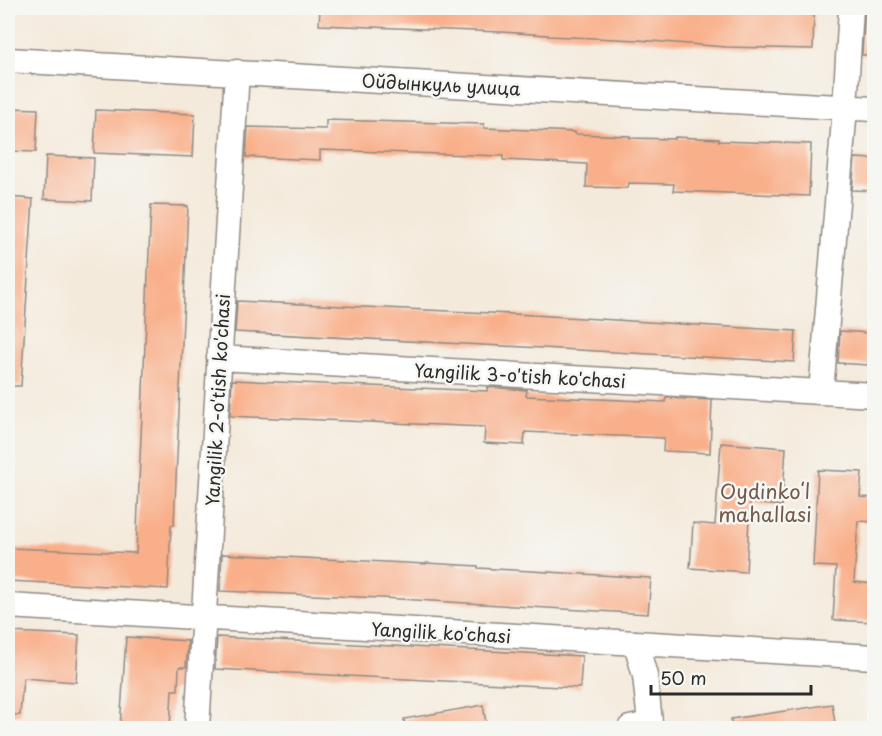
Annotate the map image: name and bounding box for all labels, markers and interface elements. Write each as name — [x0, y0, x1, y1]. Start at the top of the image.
street label: Ойдынкуль улица — [361, 66, 522, 102]
street label: Yangilik 2-o'tish ko'chasi — [198, 293, 236, 507]
street label: Yangilik 3-o'tish ko'chasi — [413, 356, 627, 394]
district label: Oydinkoʻl mahallasi — [718, 476, 812, 529]
street label: Yangilik ko'chasi — [370, 615, 512, 649]
scale bar — [651, 658, 812, 696]
text: 50 m — [660, 664, 707, 691]

